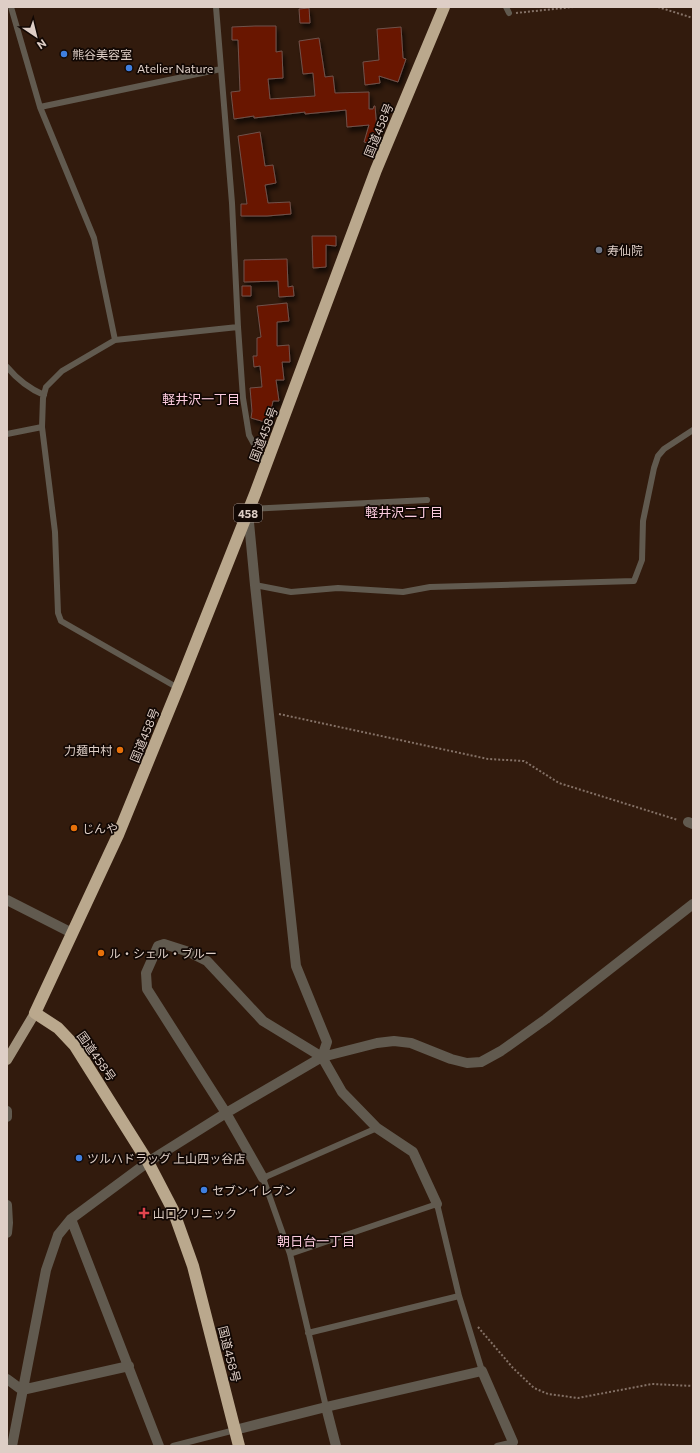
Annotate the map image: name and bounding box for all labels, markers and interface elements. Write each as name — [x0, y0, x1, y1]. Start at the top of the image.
north arrow — [16, 16, 56, 56]
text: N — [35, 37, 49, 52]
place label: 熊谷美容室 — [72, 47, 132, 61]
marker: 熊谷美容室 — [59, 49, 69, 59]
place label: Atelier Nature — [137, 61, 213, 75]
marker: Atelier Nature — [124, 63, 134, 73]
street label: 国道458号 — [361, 101, 395, 159]
place label: 寿仙院 — [607, 243, 643, 257]
marker: 寿仙院 — [594, 245, 604, 255]
district label: 軽井沢一丁目 — [162, 391, 240, 407]
street label: 国道458号 — [246, 405, 280, 463]
road number: 458 — [234, 504, 262, 522]
district label: 軽井沢二丁目 — [365, 504, 443, 520]
street label: 国道458号 — [127, 706, 161, 764]
place label: 力麺中村 — [64, 743, 113, 757]
marker: 力麺中村 — [115, 745, 125, 755]
place label: じんや — [82, 821, 118, 835]
marker: じんや — [69, 823, 79, 833]
place label: ル・シェル・ブルー — [109, 946, 217, 960]
marker: ル・シェル・ブルー — [96, 948, 106, 958]
street label: 国道458号 — [75, 1028, 119, 1084]
place label: ツルハドラッグ 上山四ッ谷店 — [87, 1151, 245, 1165]
marker: ツルハドラッグ 上山四ッ谷店 — [74, 1153, 84, 1163]
place label: セブンイレブン — [212, 1183, 296, 1197]
marker: セブンイレブン — [199, 1185, 209, 1195]
place label: 山口クリニック — [153, 1206, 237, 1220]
marker: 山口クリニック — [138, 1207, 150, 1219]
district label: 朝日台一丁目 — [277, 1233, 355, 1249]
street label: 国道458号 — [216, 1324, 244, 1384]

